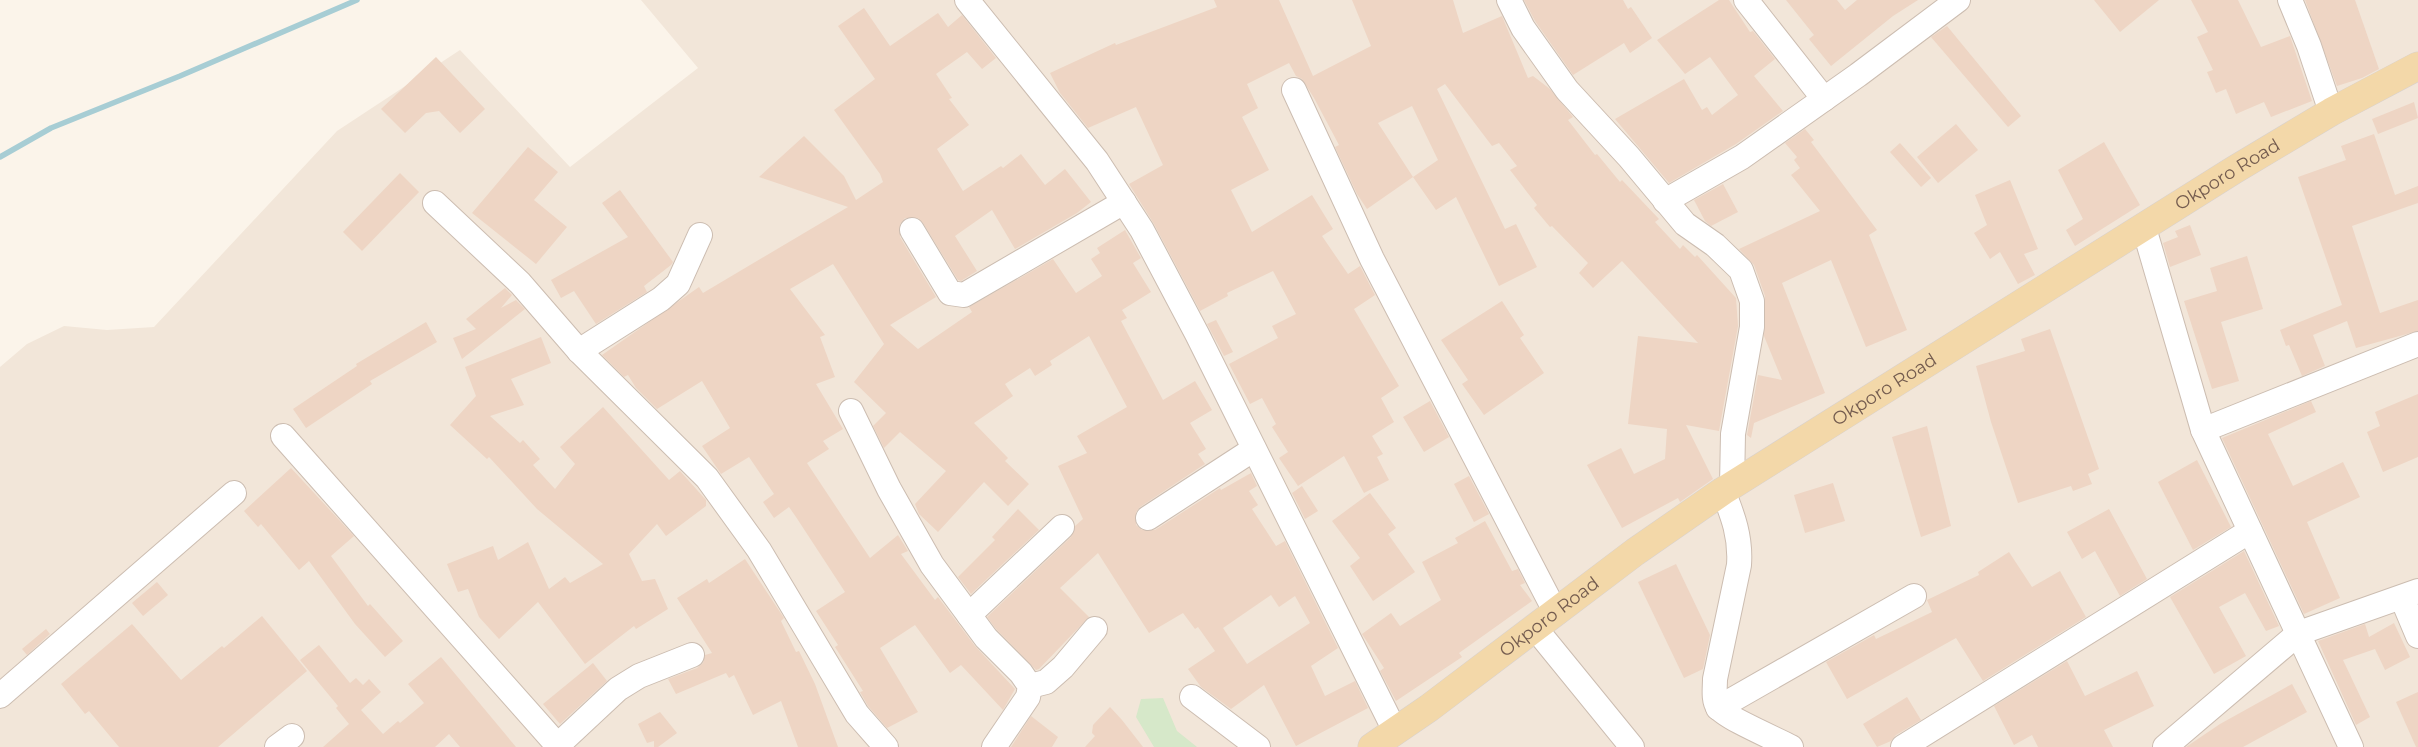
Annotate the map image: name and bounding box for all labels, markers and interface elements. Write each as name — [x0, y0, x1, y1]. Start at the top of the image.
street label: Okporo Road — [2171, 134, 2284, 215]
street label: Okporo Road — [1828, 349, 1941, 431]
street label: Okporo Road — [1495, 572, 1604, 662]

